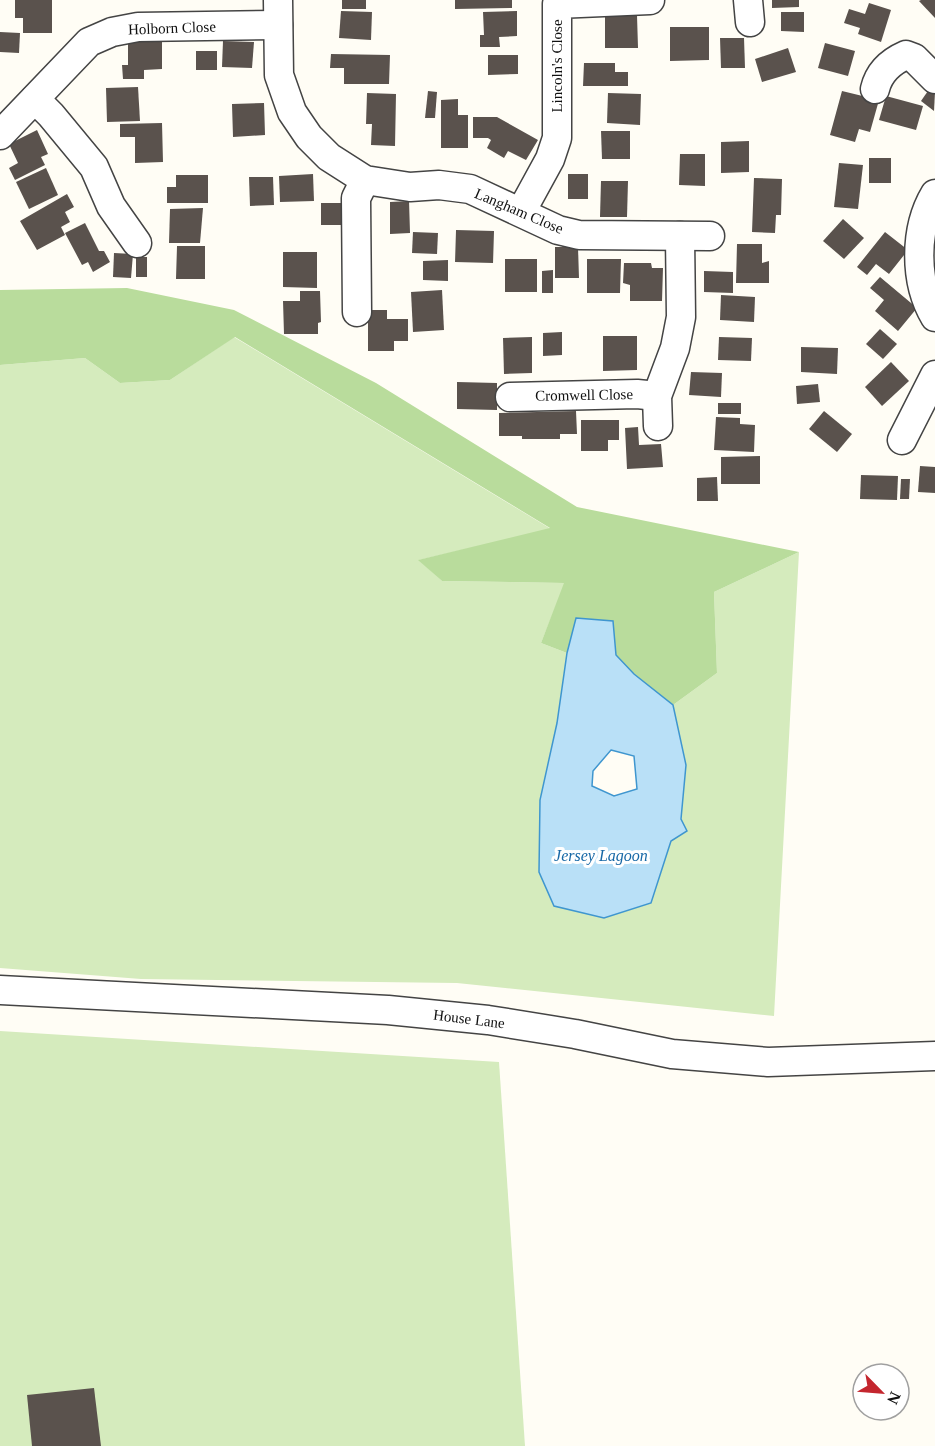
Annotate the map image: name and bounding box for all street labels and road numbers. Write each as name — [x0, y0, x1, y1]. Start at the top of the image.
street label: Holborn Close — [128, 18, 217, 38]
street label: Lincoln's Close — [549, 19, 565, 113]
street label: Langham Close — [472, 185, 566, 237]
street label: Cromwell Close — [535, 386, 633, 404]
street label: House Lane — [432, 1007, 506, 1031]

